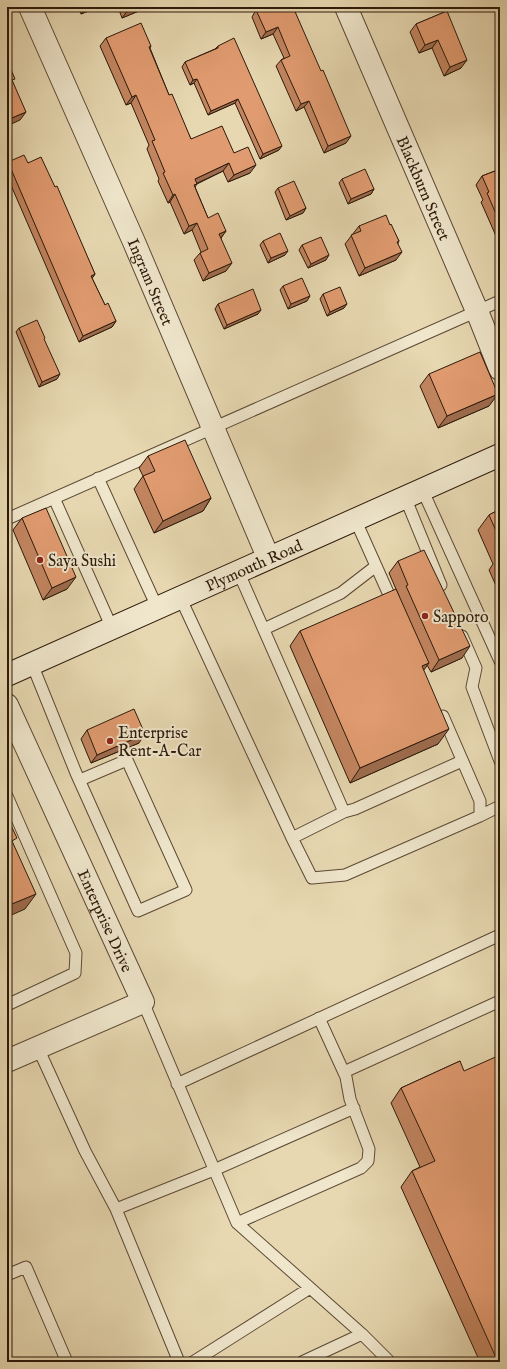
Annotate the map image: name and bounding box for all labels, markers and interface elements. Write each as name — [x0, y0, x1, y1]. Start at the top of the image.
street label: Blackburn Street — [391, 133, 454, 244]
street label: Ingram Street — [122, 236, 177, 329]
street label: Plymouth Road — [203, 536, 306, 597]
place label: Saya Sushi — [48, 552, 116, 572]
marker: Saya Sushi — [35, 555, 45, 565]
place label: Sapporo — [433, 608, 489, 628]
marker: Sapporo — [420, 611, 430, 621]
place label: Enterprise Rent-A-Car — [118, 724, 201, 762]
marker: Enterprise Rent-A-Car — [105, 736, 115, 746]
street label: Enterprise Drive — [72, 867, 136, 976]

